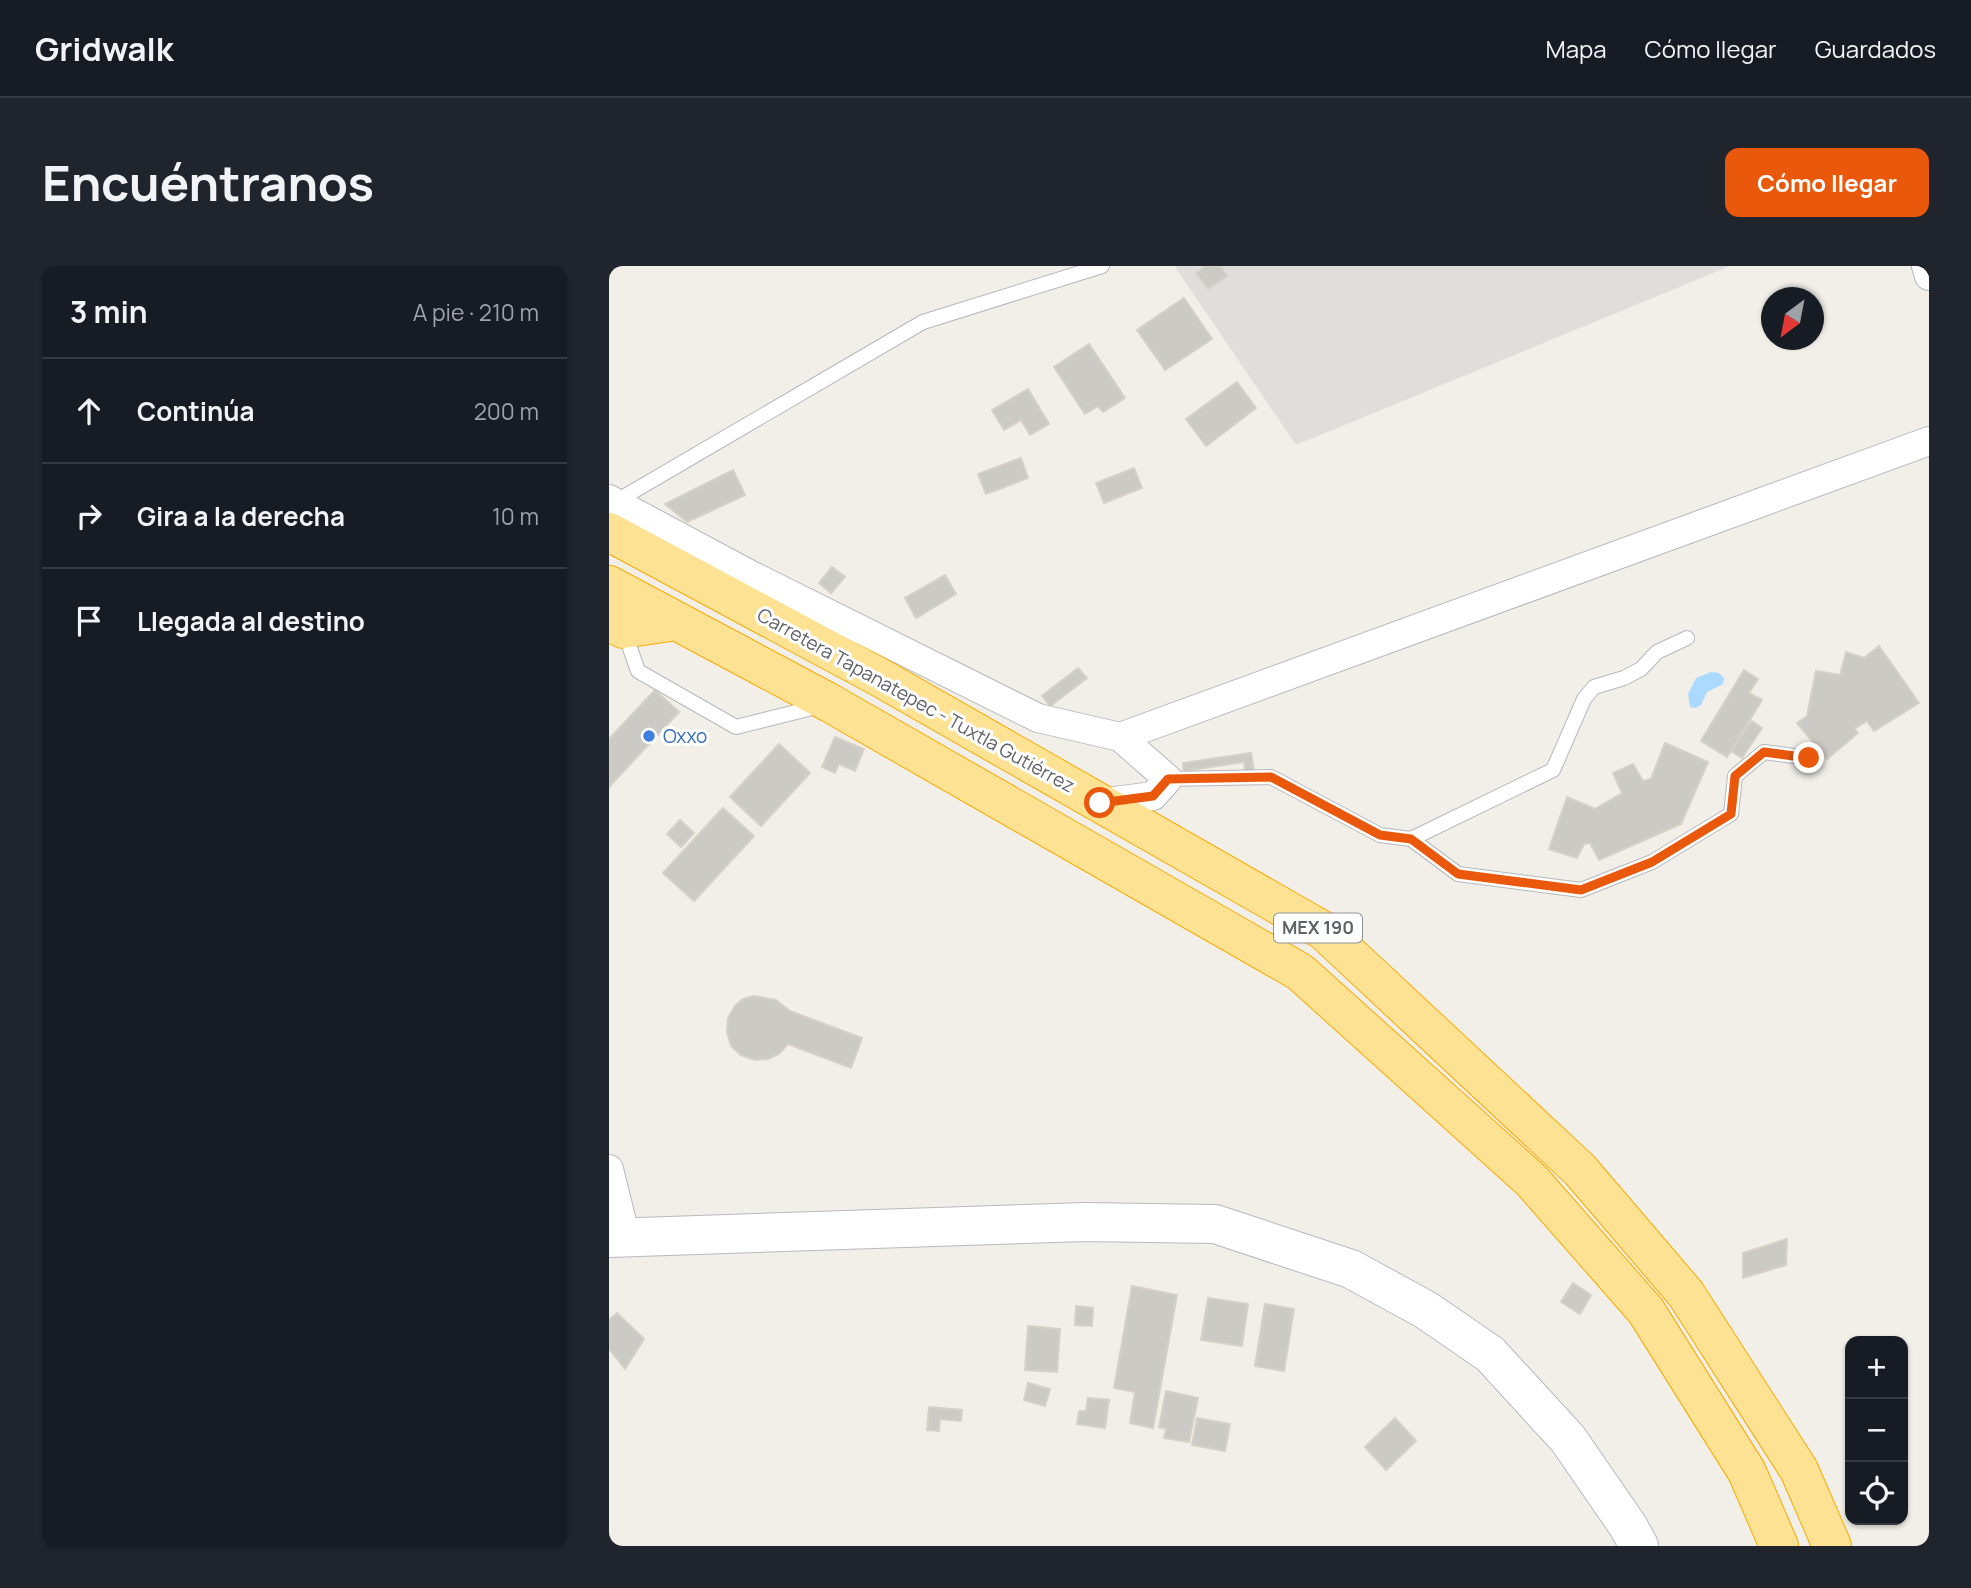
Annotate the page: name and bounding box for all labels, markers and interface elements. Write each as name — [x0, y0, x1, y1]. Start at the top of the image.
text: Gridwalk — [35, 26, 173, 71]
text: Mapa — [1546, 32, 1607, 65]
text: Cómo llegar — [1645, 32, 1777, 65]
text: Guardados — [1815, 32, 1936, 65]
button: Cómo llegar — [1725, 148, 1929, 217]
text: Encuéntranos — [42, 149, 374, 216]
north arrow — [1761, 287, 1824, 350]
text: 3 min — [70, 291, 148, 332]
text: A pie · 210 m — [413, 296, 539, 328]
icon: ahead — [70, 392, 108, 430]
text: Continúa — [137, 393, 255, 429]
text: 200 m — [474, 395, 539, 427]
icon: right — [70, 497, 108, 535]
text: Gira a la derecha — [137, 498, 345, 534]
text: 10 m — [492, 500, 539, 532]
icon: arrive — [70, 602, 108, 640]
street label: Carretera Tapanatepec - Tuxtla Gutiérrez — [753, 602, 1079, 798]
text: Llegada al destino — [137, 603, 365, 639]
place label: Oxxo — [663, 723, 707, 749]
marker: Oxxo — [641, 728, 657, 744]
route end — [1793, 742, 1824, 773]
route start — [1084, 787, 1115, 818]
road number: MEX 190 — [1274, 914, 1362, 942]
map controls — [1845, 1336, 1908, 1525]
button: + — [1845, 1336, 1908, 1399]
button: − — [1845, 1399, 1908, 1462]
button: locate — [1845, 1462, 1908, 1525]

